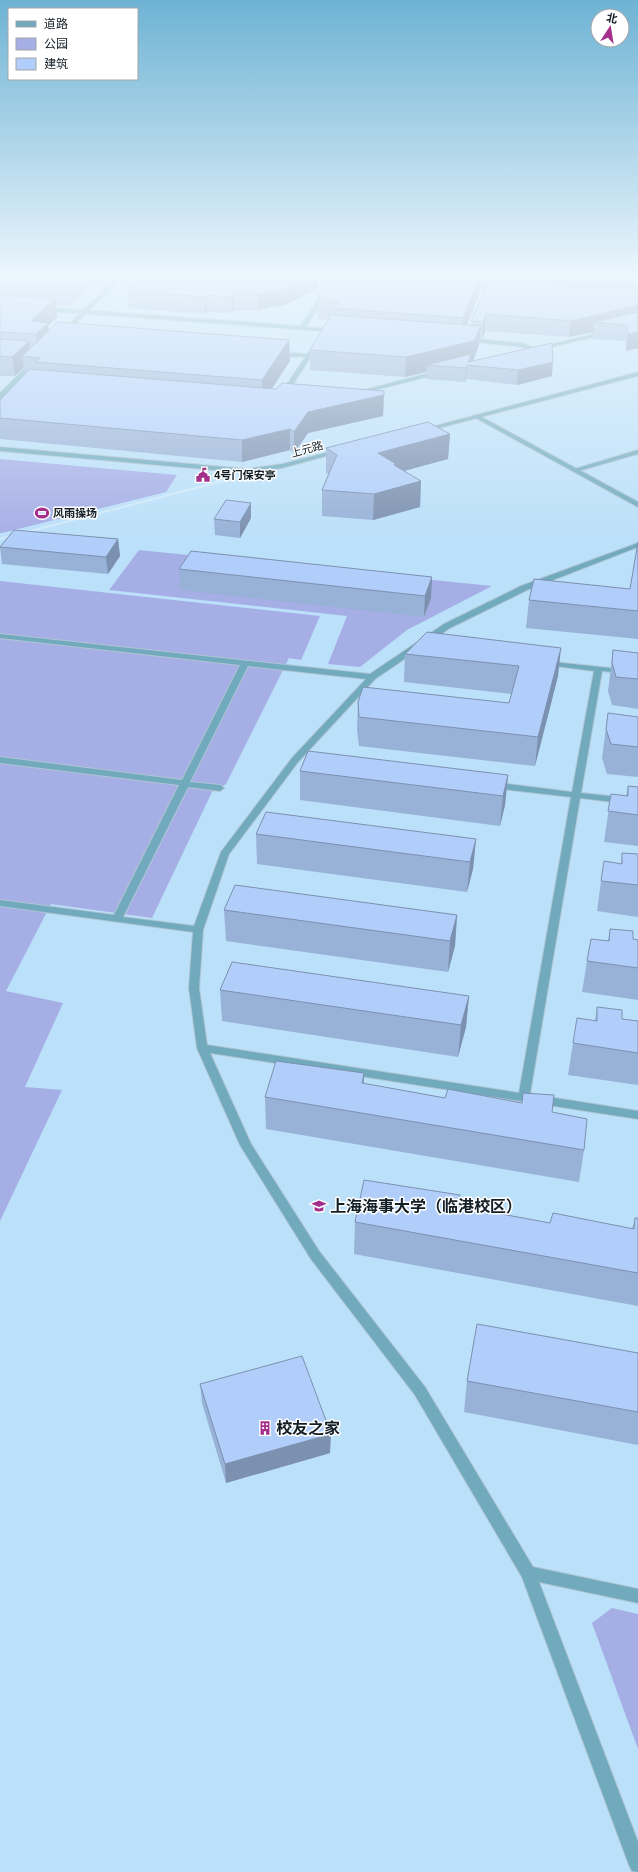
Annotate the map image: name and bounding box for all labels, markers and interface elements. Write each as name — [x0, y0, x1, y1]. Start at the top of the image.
legend — [8, 8, 138, 80]
north arrow — [590, 8, 630, 48]
text: 北 — [605, 10, 619, 26]
text: 道路 — [44, 16, 68, 31]
text: 公园 — [44, 36, 68, 51]
text: 建筑 — [44, 56, 68, 71]
street label: 上元路 — [289, 438, 325, 460]
public building icon: 4号门保安亭 — [195, 467, 211, 483]
place label: 4号门保安亭 — [214, 468, 276, 482]
sports icon: 风雨操场 — [34, 505, 50, 521]
place label: 风雨操场 — [53, 506, 97, 520]
place label: 上海海事大学（临港校区） — [330, 1196, 522, 1216]
school or university icon: 上海海事大学（临港校区） — [311, 1198, 327, 1214]
place label: 校友之家 — [276, 1418, 340, 1438]
building icon: 校友之家 — [257, 1420, 273, 1436]

